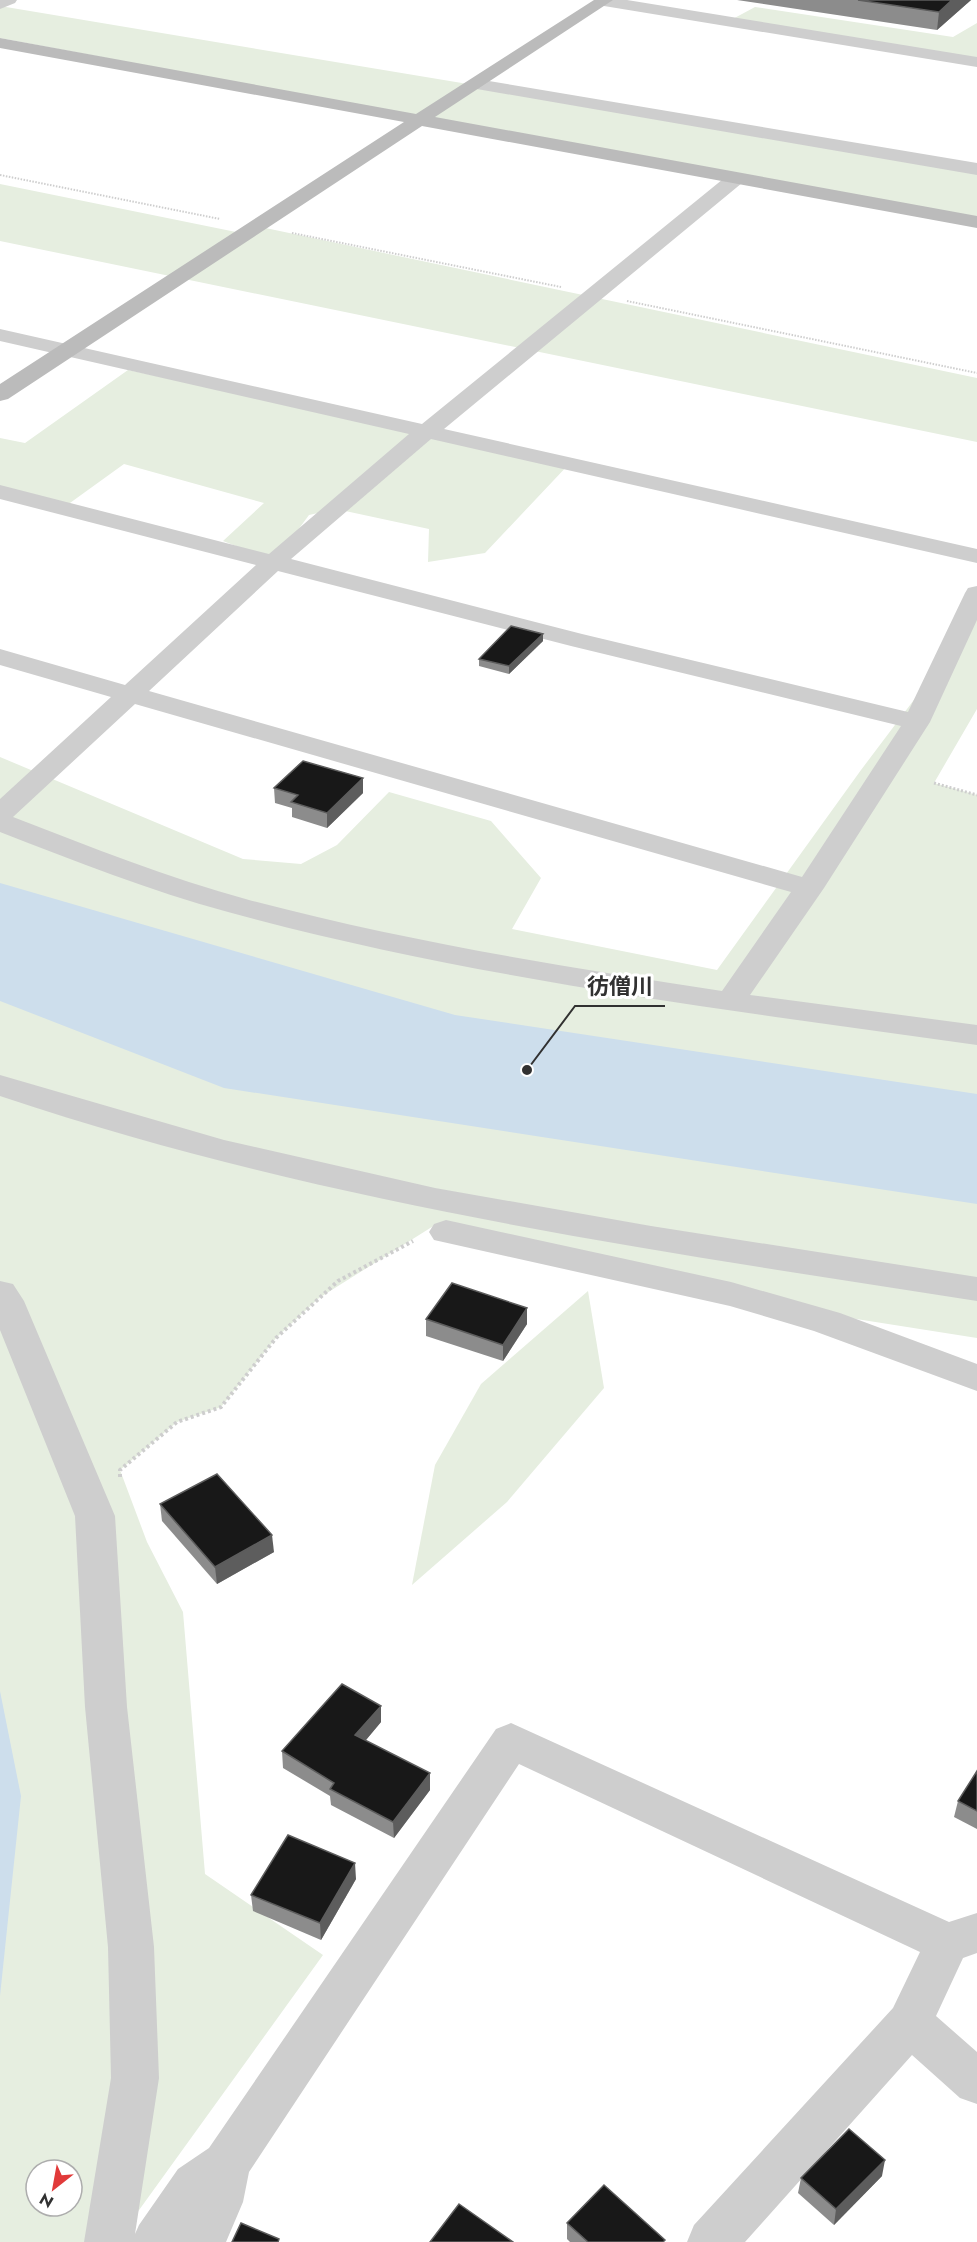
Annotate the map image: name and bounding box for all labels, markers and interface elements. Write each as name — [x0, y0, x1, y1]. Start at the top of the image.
callout: 彷僧川 — [575, 966, 665, 1006]
text: 彷僧川 — [587, 970, 653, 1002]
north arrow — [24, 2158, 84, 2218]
text: N — [35, 2187, 58, 2214]

